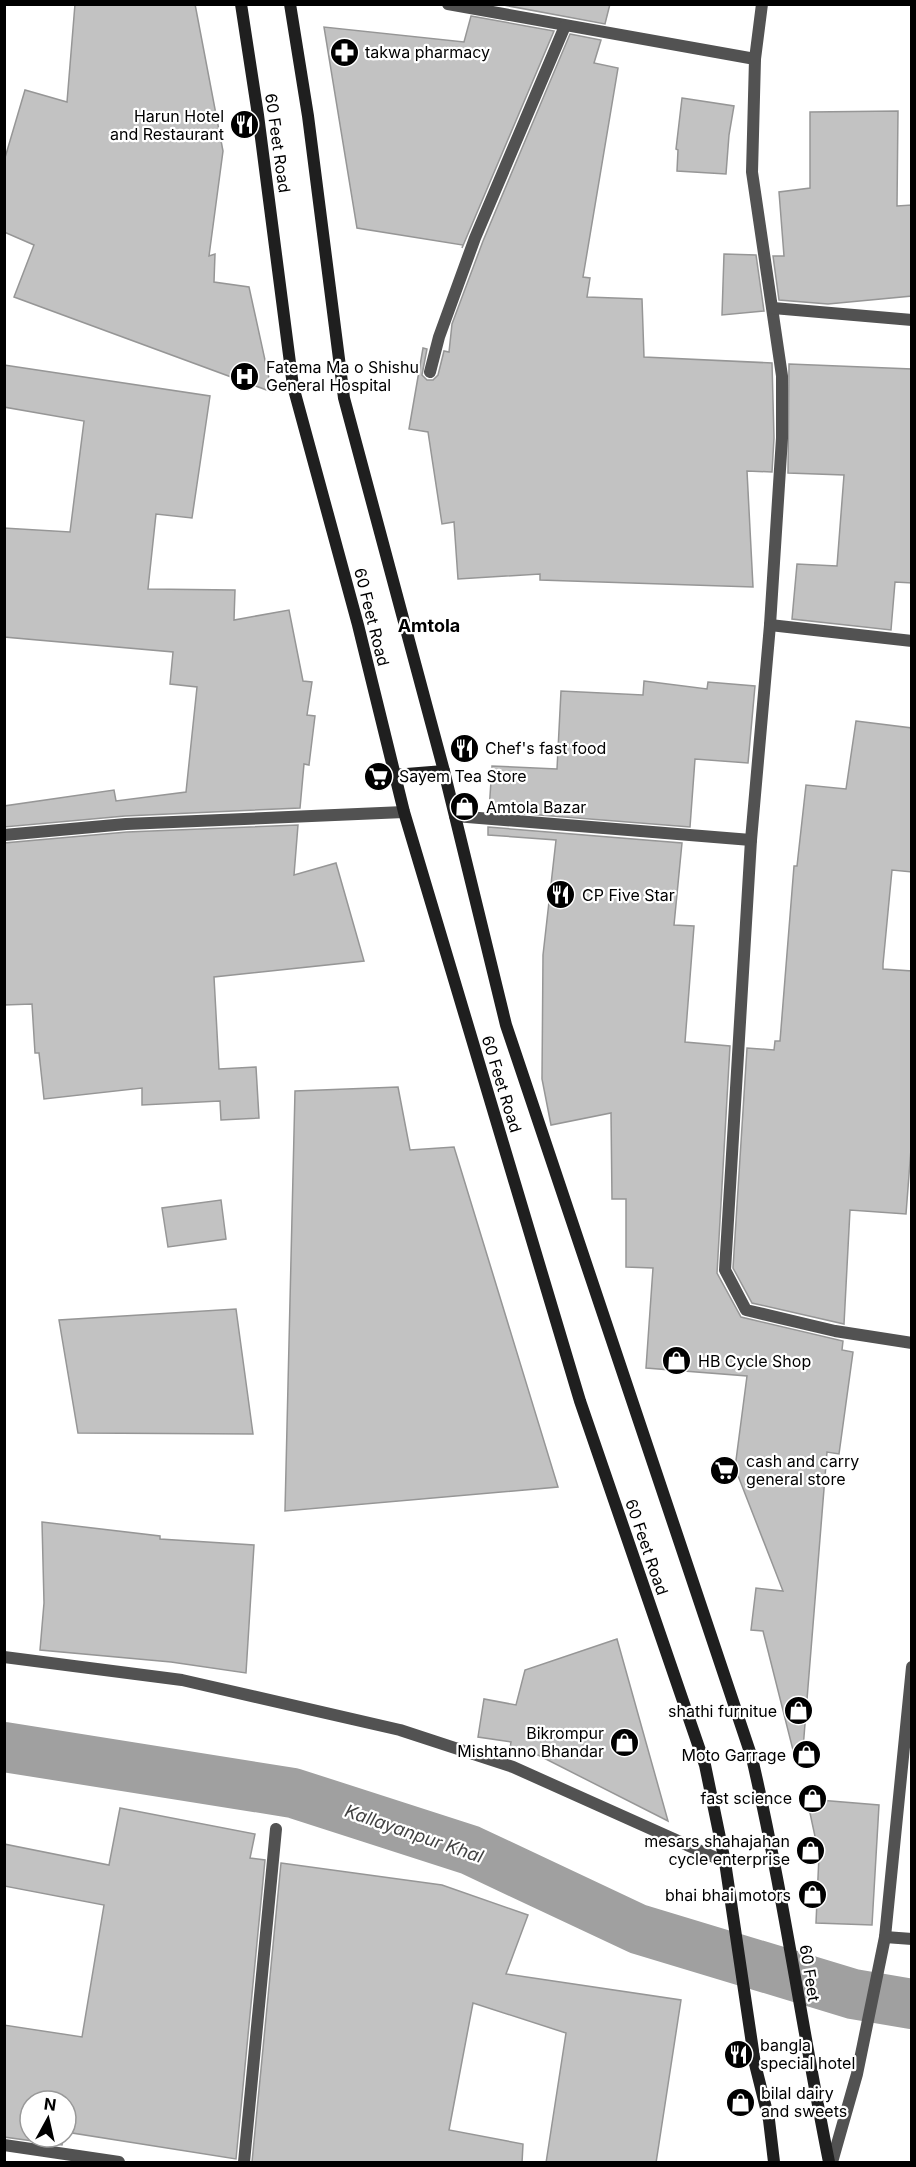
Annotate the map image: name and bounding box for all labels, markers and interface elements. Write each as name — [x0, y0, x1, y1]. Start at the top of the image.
pharmacy icon: takwa pharmacy — [328, 36, 360, 68]
place label: takwa pharmacy — [365, 42, 490, 62]
street label: 60 Feet Road — [261, 92, 295, 194]
place label: Harun Hotel and Restaurant — [110, 106, 224, 144]
restaurant icon: Harun Hotel and Restaurant — [229, 109, 261, 141]
place label: Fatema Ma o Shishu General Hospital — [266, 357, 419, 395]
hospital icon: Fatema Ma o Shishu General Hospital — [229, 360, 261, 392]
street label: 60 Feet Road — [350, 566, 394, 668]
district label: Amtola — [398, 615, 460, 636]
restaurant icon: Chef's fast food — [448, 732, 480, 764]
place label: Chef's fast food — [485, 738, 606, 758]
supermarket icon: Sayem Tea Store — [362, 760, 394, 792]
place label: Sayem Tea Store — [399, 766, 527, 786]
shop icon: Amtola Bazar — [449, 791, 481, 823]
place label: Amtola Bazar — [486, 797, 586, 817]
restaurant icon: CP Five Star — [545, 879, 577, 911]
place label: CP Five Star — [582, 885, 675, 905]
street label: 60 Feet Road — [478, 1033, 526, 1135]
shop icon: HB Cycle Shop — [661, 1345, 693, 1377]
place label: HB Cycle Shop — [698, 1351, 811, 1371]
place label: cash and carry general store — [746, 1451, 859, 1489]
supermarket icon: cash and carry general store — [709, 1454, 741, 1486]
street label: 60 Feet Road — [621, 1496, 673, 1598]
shop icon: shathi furnitue — [782, 1695, 814, 1727]
place label: shathi furnitue — [668, 1701, 777, 1721]
place label: Bikrompur Mishtanno Bhandar — [457, 1723, 604, 1761]
shop icon: Bikrompur Mishtanno Bhandar — [609, 1726, 641, 1758]
shop icon: Moto Garrage — [791, 1739, 823, 1771]
place label: Moto Garrage — [681, 1745, 786, 1765]
shop icon: fast science — [797, 1782, 829, 1814]
place label: fast science — [700, 1788, 792, 1808]
water label: Kallayanpur Khal — [342, 1800, 487, 1867]
place label: mesars shahajahan cycle enterprise — [644, 1831, 790, 1869]
shop icon: mesars shahajahan cycle enterprise — [795, 1834, 827, 1866]
shop icon: bhai bhai motors — [796, 1879, 828, 1911]
place label: bhai bhai motors — [665, 1885, 791, 1905]
street label: 60 Feet — [796, 1943, 824, 2003]
place label: bangla special hotel — [760, 2035, 855, 2073]
restaurant icon: bangla special hotel — [723, 2038, 755, 2070]
place label: bilal dairy and sweets — [761, 2083, 847, 2121]
shop icon: bilal dairy and sweets — [724, 2086, 756, 2118]
north arrow — [18, 2089, 78, 2149]
text: N — [43, 2093, 58, 2115]

